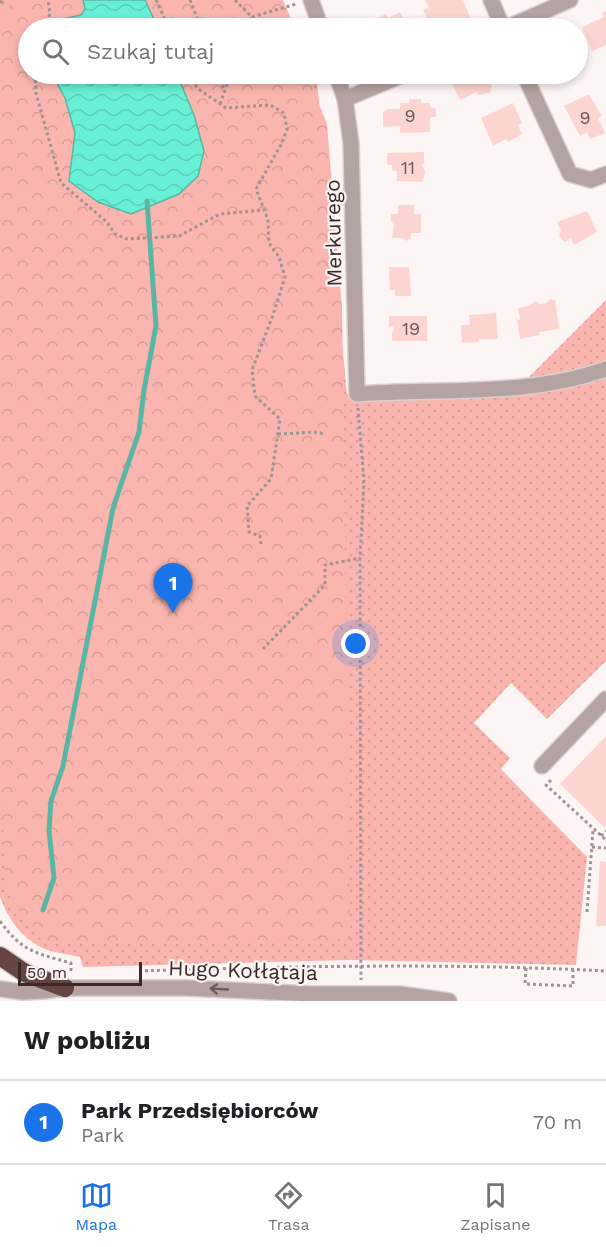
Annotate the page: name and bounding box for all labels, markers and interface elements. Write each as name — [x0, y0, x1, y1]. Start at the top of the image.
search box — [18, 18, 588, 84]
icon: search — [39, 35, 72, 68]
text: Szukaj tutaj — [87, 39, 214, 64]
house number: 9 — [404, 105, 416, 126]
house number: 9 — [579, 107, 591, 128]
house number: 11 — [401, 157, 415, 178]
street label: Merkurego — [320, 179, 346, 287]
house number: 19 — [402, 318, 420, 339]
pin: 1 — [154, 564, 192, 613]
your location — [341, 629, 370, 658]
street label: Hugo Kołłątaja — [168, 955, 318, 985]
scale bar — [18, 959, 142, 986]
text: 50 m — [27, 963, 67, 982]
one-way arrow — [209, 984, 229, 995]
text: W pobliżu — [24, 1025, 151, 1055]
text: Park Przedsiębiorców — [81, 1098, 318, 1123]
text: 1 — [39, 1110, 48, 1134]
text: 70 m — [533, 1110, 582, 1134]
text: Park — [81, 1123, 124, 1147]
tab: Mapa — [75, 1179, 117, 1234]
tab: Trasa — [268, 1179, 310, 1234]
tab: Zapisane — [460, 1179, 531, 1234]

